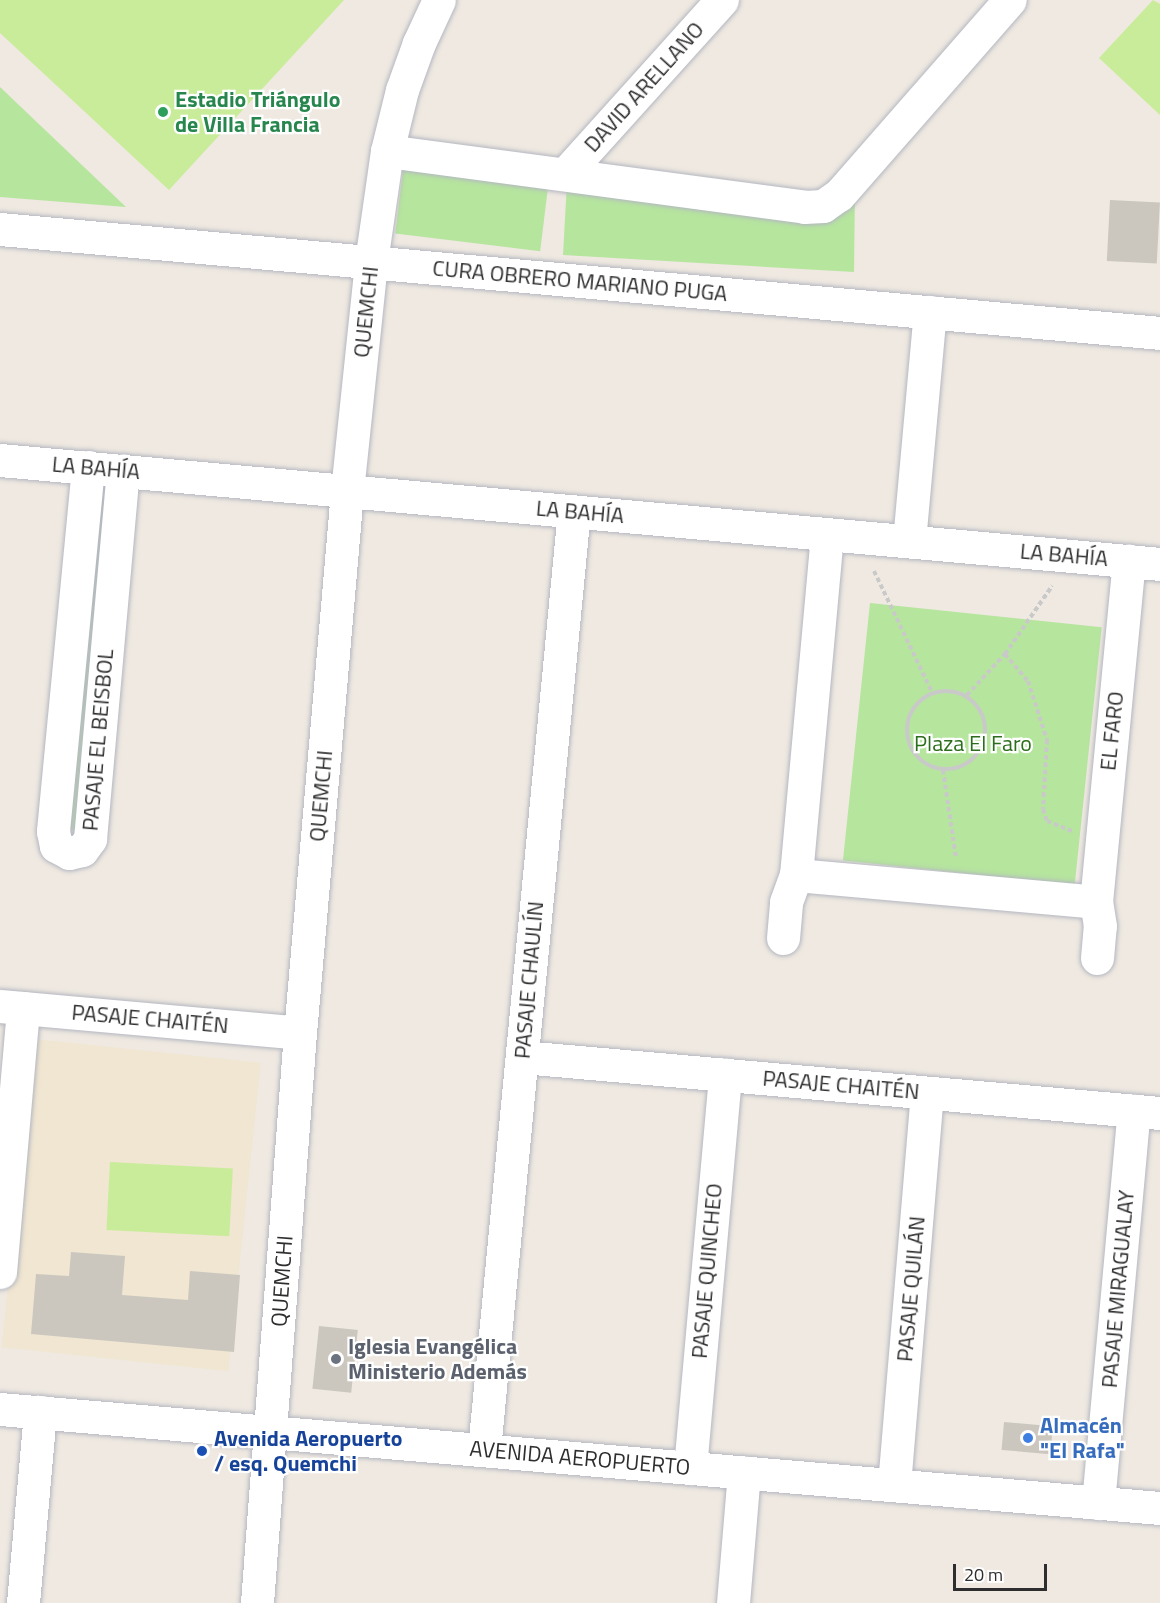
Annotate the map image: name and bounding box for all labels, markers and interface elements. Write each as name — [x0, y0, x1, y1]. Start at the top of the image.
street label: DAVID ARELLANO — [579, 16, 709, 158]
place label: Estadio Triángulo de Villa Francia — [175, 86, 340, 138]
marker: Estadio Triángulo de Villa Francia — [156, 105, 170, 119]
street label: CURA OBRERO MARIANO PUGA — [431, 255, 729, 307]
street label: QUEMCHI — [348, 265, 384, 359]
street label: LA BAHÍA — [51, 451, 141, 485]
street label: LA BAHÍA — [535, 495, 625, 529]
street label: LA BAHÍA — [1019, 538, 1109, 572]
street label: PASAJE EL BEISBOL — [77, 648, 119, 832]
street label: EL FARO — [1095, 690, 1129, 772]
park label: Plaza El Faro — [914, 731, 1032, 757]
street label: QUEMCHI — [304, 749, 338, 843]
street label: PASAJE CHAULÍN — [509, 900, 549, 1060]
street label: PASAJE CHAITÉN — [70, 999, 230, 1039]
street label: PASAJE CHAITÉN — [761, 1065, 921, 1105]
street label: PASAJE QUINCHEO — [686, 1182, 728, 1360]
street label: PASAJE MIRAGUALAY — [1096, 1189, 1140, 1389]
street label: PASAJE QUILÁN — [891, 1215, 931, 1363]
street label: QUEMCHI — [266, 1234, 298, 1328]
place label: Iglesia Evangélica Ministerio Además — [348, 1333, 527, 1384]
marker: Iglesia Evangélica Ministerio Además — [329, 1352, 343, 1366]
place label: Almacén "El Rafa" — [1040, 1412, 1125, 1464]
place label: Avenida Aeropuerto / esq. Quemchi — [214, 1425, 402, 1476]
marker: Almacén "El Rafa" — [1021, 1431, 1035, 1445]
street label: AVENIDA AEROPUERTO — [469, 1435, 691, 1481]
marker: Avenida Aeropuerto / esq. Quemchi — [195, 1444, 209, 1458]
scale bar — [956, 1552, 1050, 1590]
text: 20 m — [964, 1561, 1003, 1588]

